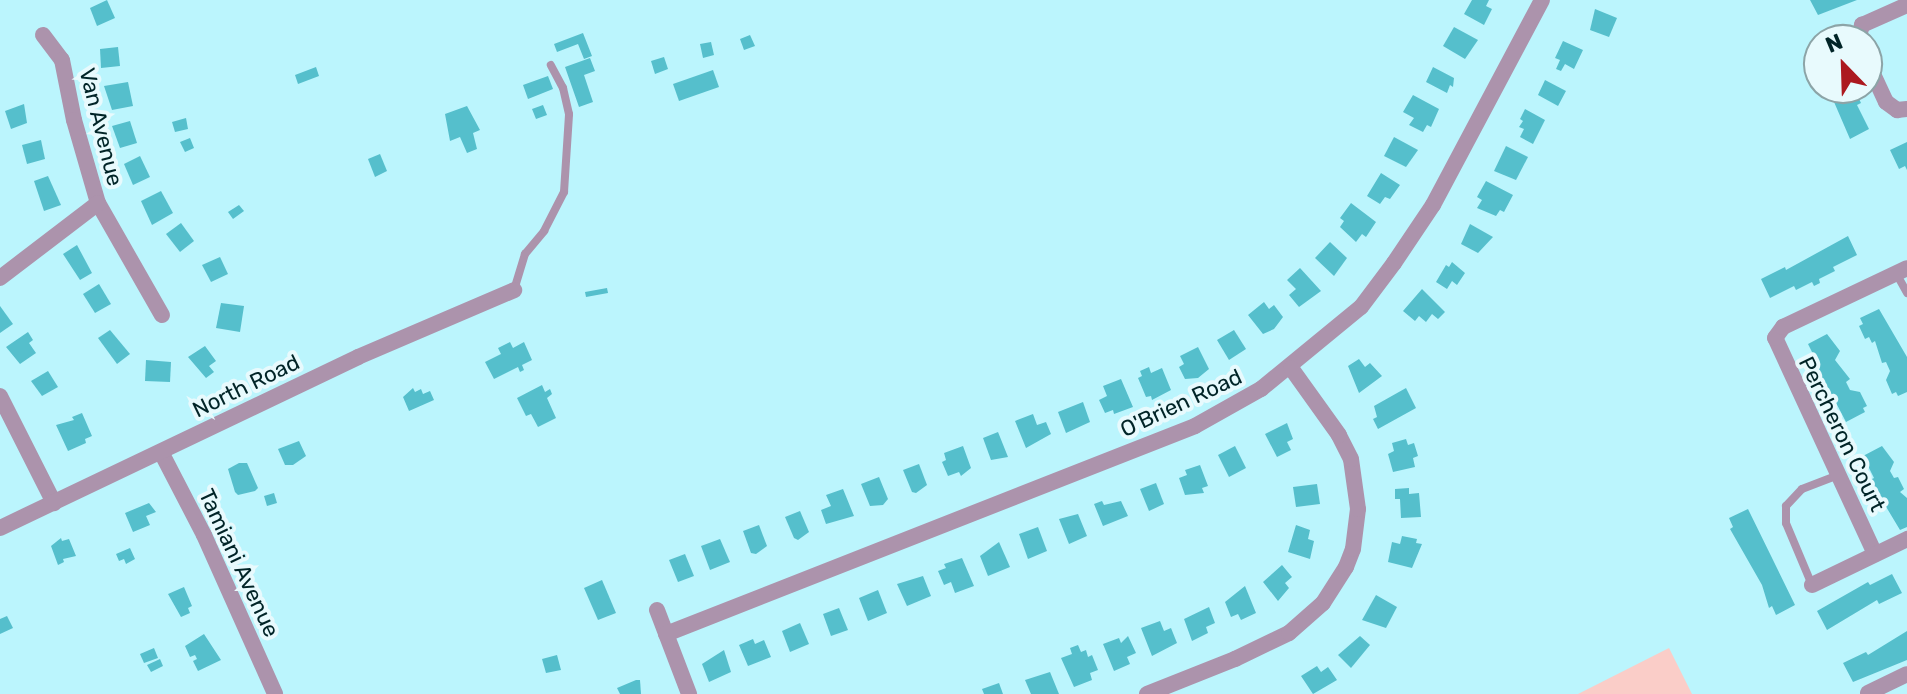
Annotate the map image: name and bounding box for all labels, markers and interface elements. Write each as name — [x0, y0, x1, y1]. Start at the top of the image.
north arrow — [1803, 24, 1883, 104]
text: N — [1822, 28, 1847, 59]
street label: Van Avenue — [74, 65, 128, 189]
street label: North Road — [188, 349, 304, 423]
street label: Percheron Court — [1793, 352, 1891, 516]
street label: O'Brien Road — [1116, 363, 1246, 443]
street label: Tamiani Avenue — [193, 484, 285, 642]

